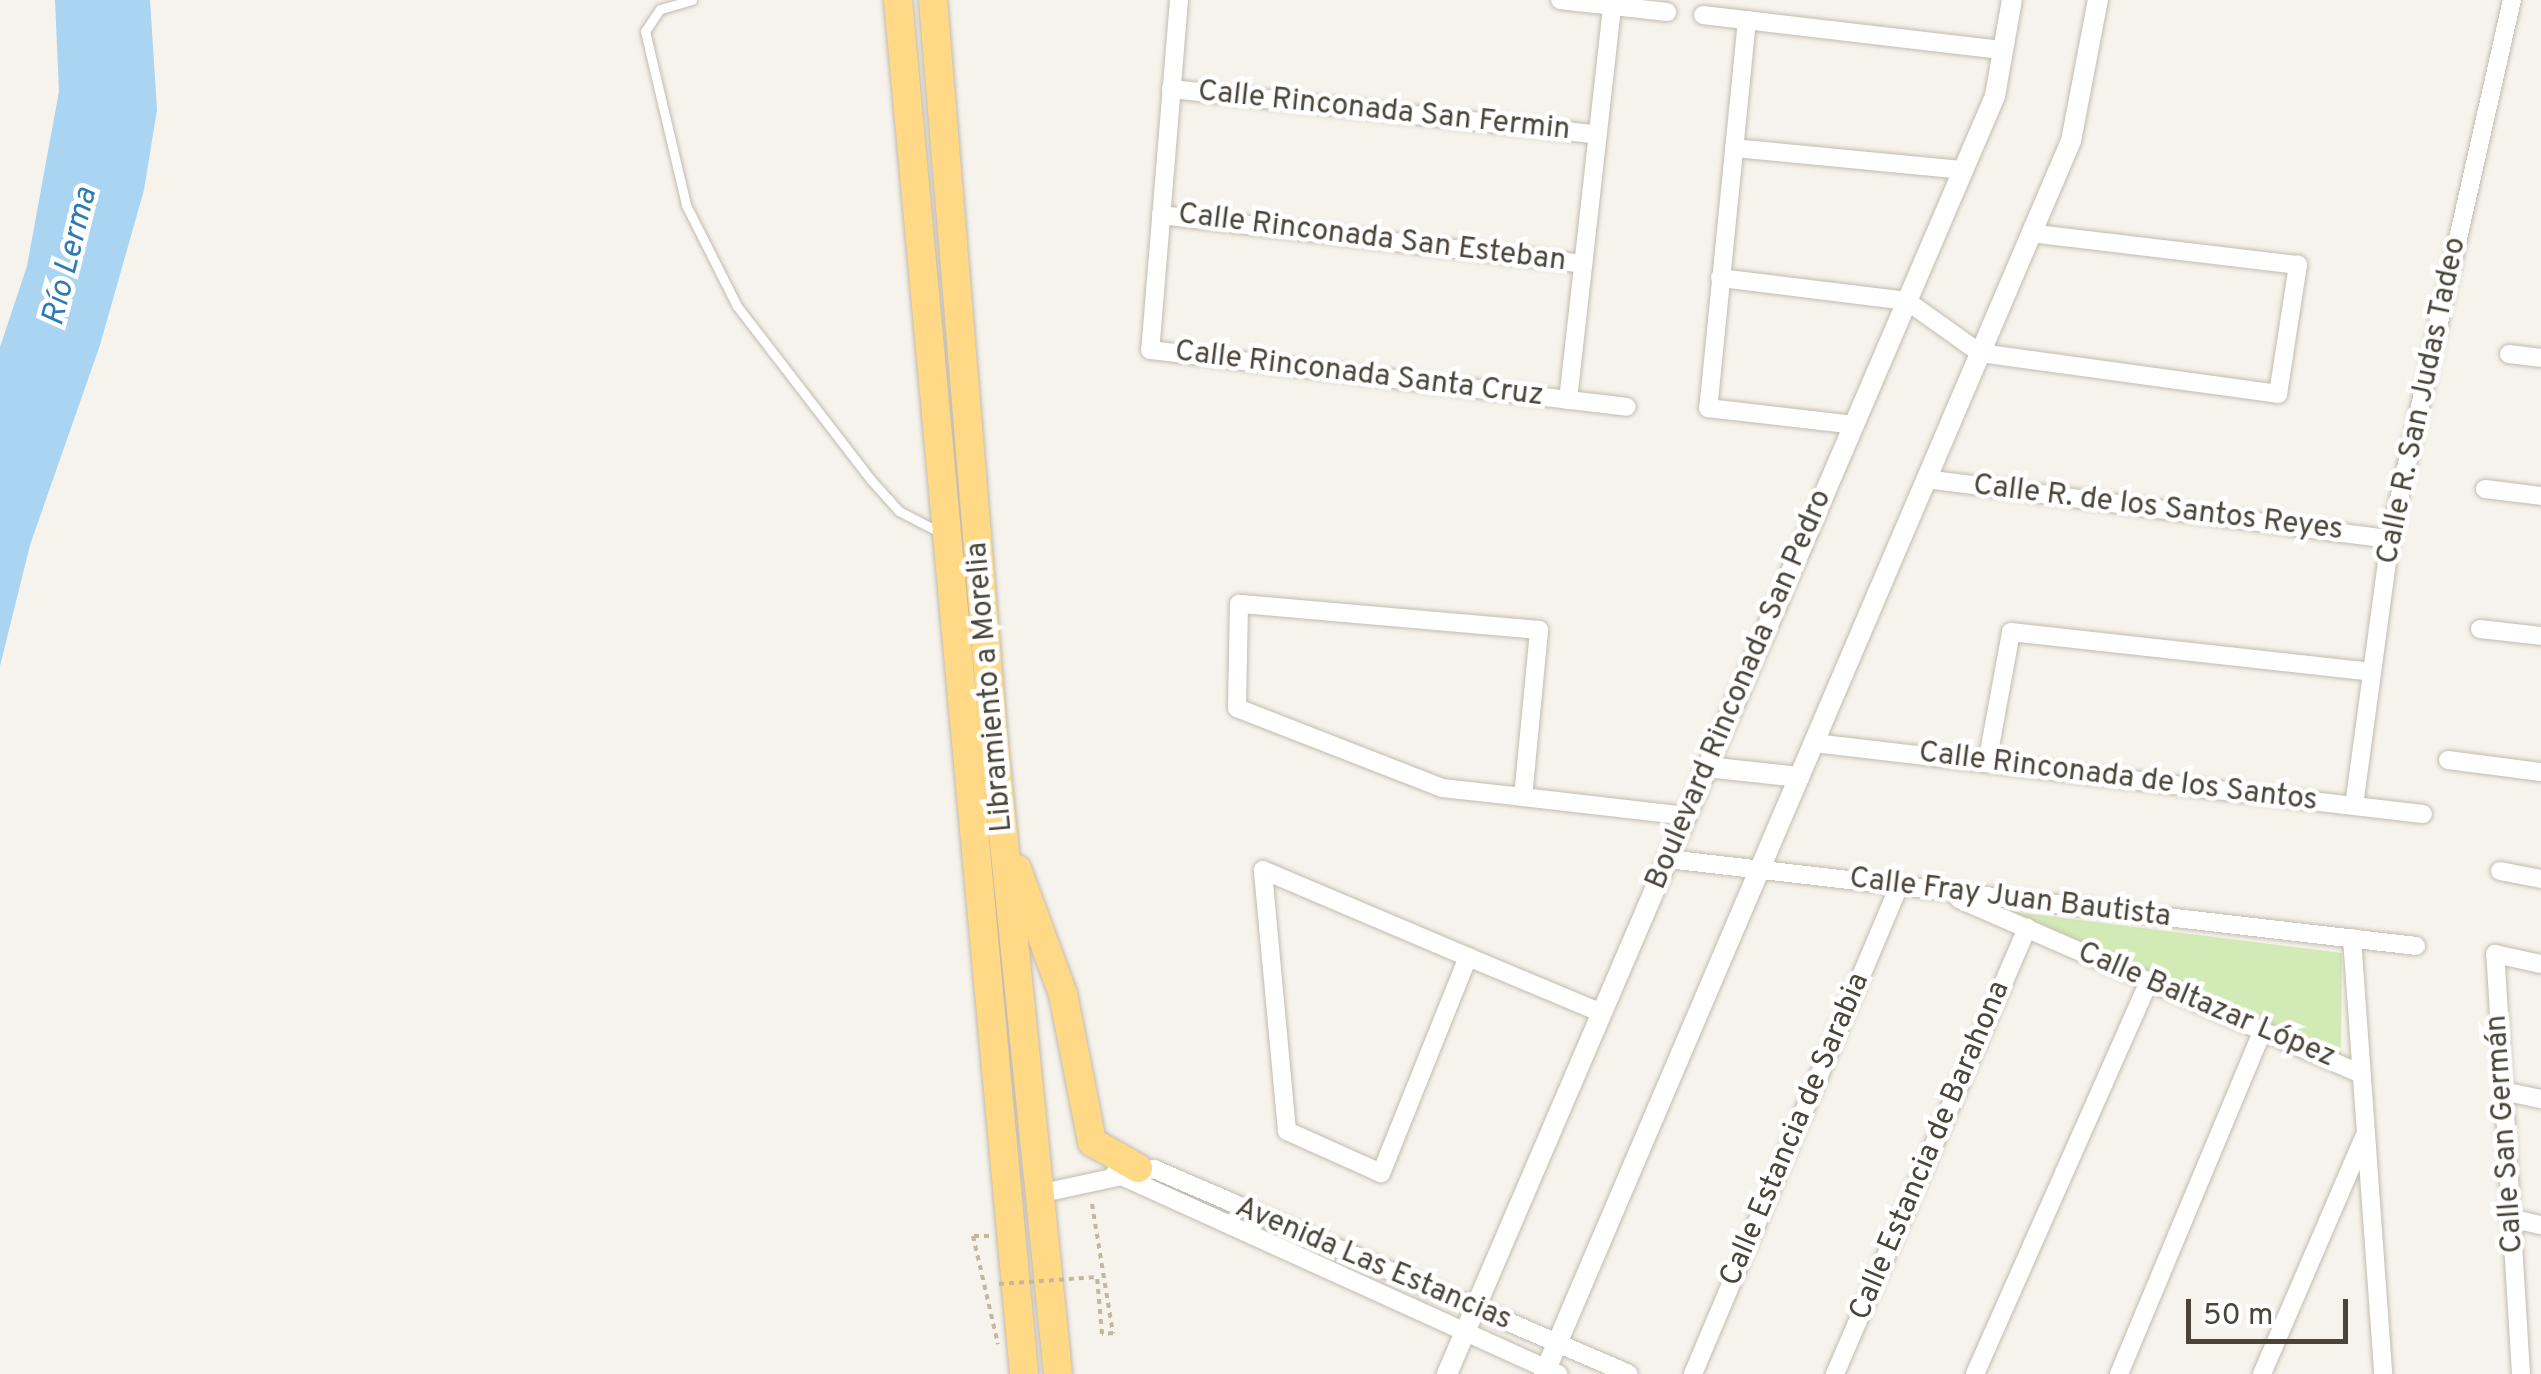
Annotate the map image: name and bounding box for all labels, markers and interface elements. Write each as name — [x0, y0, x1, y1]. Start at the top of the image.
street label: Calle Rinconada San Fermin — [1196, 75, 1572, 149]
water label: Río Lerma — [35, 184, 107, 330]
street label: Calle Rinconada San Esteban — [1176, 197, 1568, 281]
street label: Calle R. San Judas Tadeo — [2371, 234, 2475, 568]
street label: Calle Rinconada Santa Cruz — [1173, 335, 1545, 415]
street label: Calle R. de los Santos Reyes — [1971, 468, 2345, 550]
street label: Boulevard Rinconada San Pedro — [1639, 485, 1841, 895]
street label: Libramiento a Morelia — [960, 540, 1022, 834]
street label: Calle Rinconada de los Santos — [1917, 736, 2319, 820]
street label: Calle Fray Juan Bautista — [1847, 861, 2173, 937]
street label: Calle Baltazar López — [2072, 935, 2340, 1077]
street label: Calle Estancia de Sarabia — [1714, 968, 1878, 1292]
street label: Calle Estancia de Barahona — [1843, 976, 2019, 1326]
street label: Calle San Germán — [2480, 1014, 2532, 1254]
street label: Avenida Las Estancias — [1229, 1190, 1517, 1340]
scale bar — [2191, 1279, 2354, 1341]
text: 50 m — [2203, 1298, 2273, 1335]

